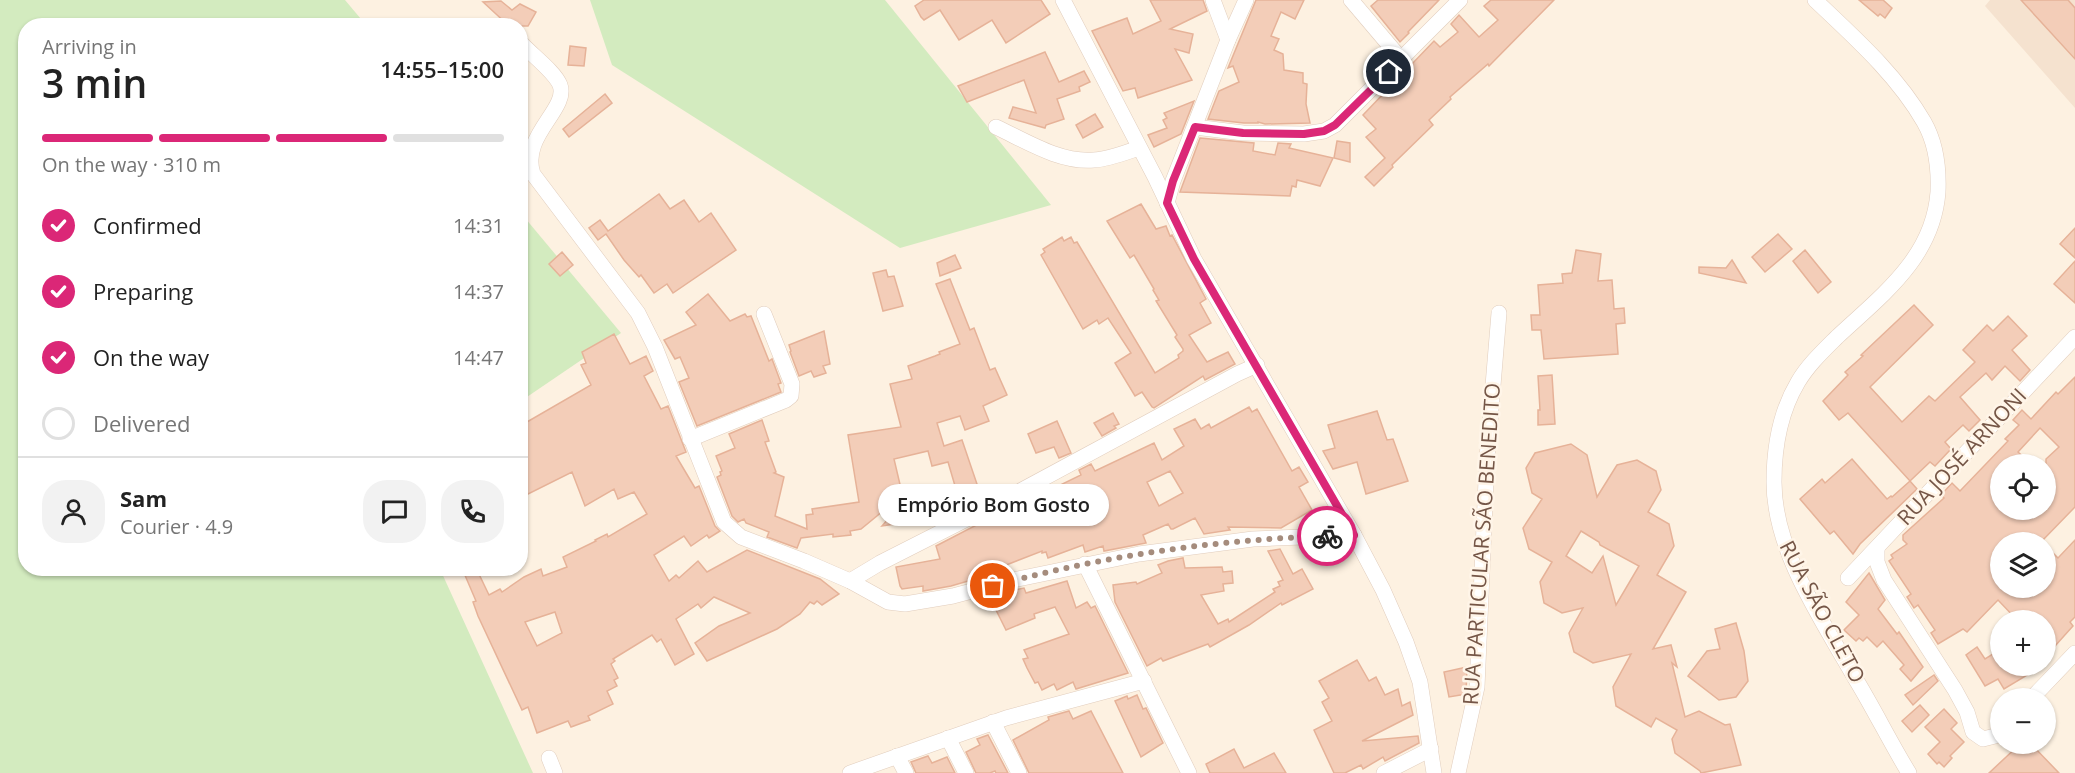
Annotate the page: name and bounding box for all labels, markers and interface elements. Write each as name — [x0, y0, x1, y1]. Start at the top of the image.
text: Arriving in — [42, 33, 137, 60]
pin — [1363, 46, 1414, 97]
text: 14:55–15:00 — [380, 54, 504, 84]
icon: home — [1372, 55, 1405, 88]
text: 3 min — [42, 56, 147, 109]
text: On the way · 310 m — [42, 151, 221, 178]
icon: check — [42, 209, 75, 242]
text: Confirmed — [93, 210, 202, 240]
text: 14:31 — [453, 212, 504, 239]
icon: check — [42, 275, 75, 308]
text: Preparing — [93, 276, 193, 306]
text: 14:37 — [453, 278, 504, 305]
icon: check — [42, 341, 75, 374]
text: On the way — [93, 342, 209, 372]
text: 14:47 — [453, 344, 504, 371]
street label: RUA PARTICULAR SÃO BENEDITO — [1456, 382, 1506, 706]
street label: RUA JOSÉ ARNONI — [1890, 382, 2032, 531]
text: Delivered — [93, 408, 191, 438]
map controls — [1990, 454, 2056, 754]
button: locate — [1990, 454, 2056, 520]
button: person — [42, 480, 105, 543]
button: chat — [363, 480, 426, 543]
button: phone — [441, 480, 504, 543]
text: Sam — [120, 483, 167, 513]
callout: Empório Bom Gosto — [878, 484, 1108, 526]
text: Empório Bom Gosto — [897, 491, 1090, 518]
courier — [1297, 506, 1357, 566]
text: Courier · 4.9 — [120, 513, 233, 540]
icon: bike — [1311, 520, 1344, 553]
button: layers — [1990, 532, 2056, 598]
street label: RUA SÃO CLETO — [1774, 535, 1872, 688]
pin — [967, 560, 1018, 611]
icon: bag — [976, 569, 1009, 602]
button: + — [1990, 610, 2056, 676]
button: − — [1990, 688, 2056, 754]

